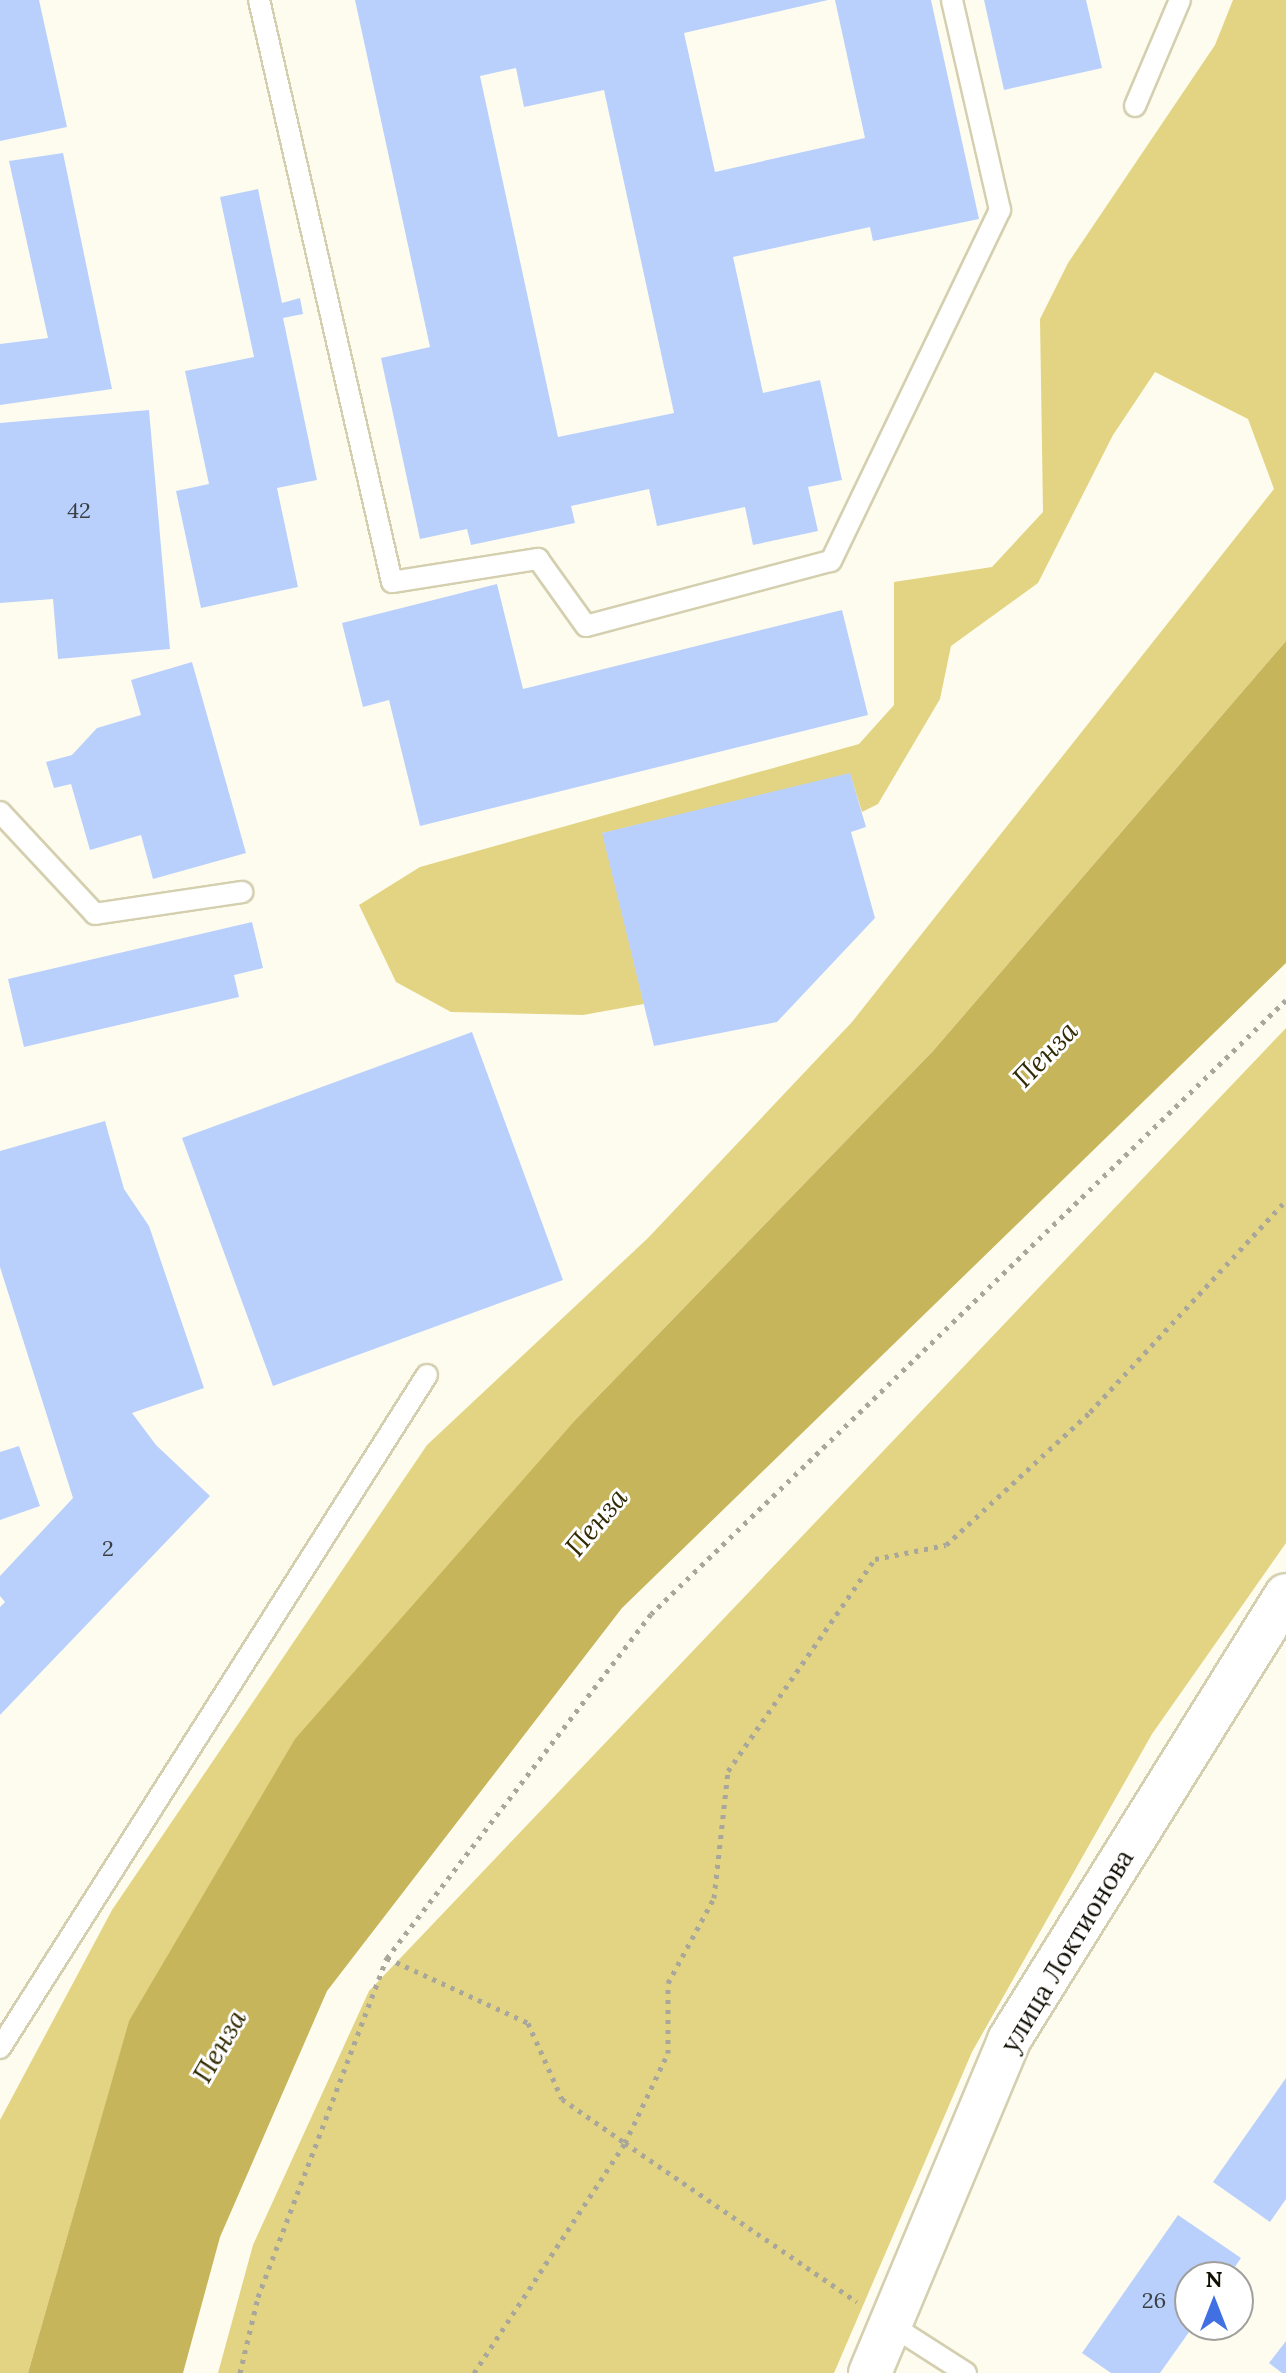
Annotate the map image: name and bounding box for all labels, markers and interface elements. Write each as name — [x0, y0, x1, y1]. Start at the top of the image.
house number: 42 — [67, 498, 91, 524]
water label: Пенза — [1006, 1014, 1084, 1094]
water label: Пенза — [558, 1481, 634, 1563]
house number: 2 — [102, 1536, 114, 1562]
street label: улица Локтионова — [994, 1844, 1140, 2058]
water label: Пенза — [185, 2004, 253, 2088]
north arrow — [1174, 2261, 1254, 2341]
text: N — [1205, 2265, 1223, 2293]
house number: 26 — [1142, 2288, 1166, 2314]

